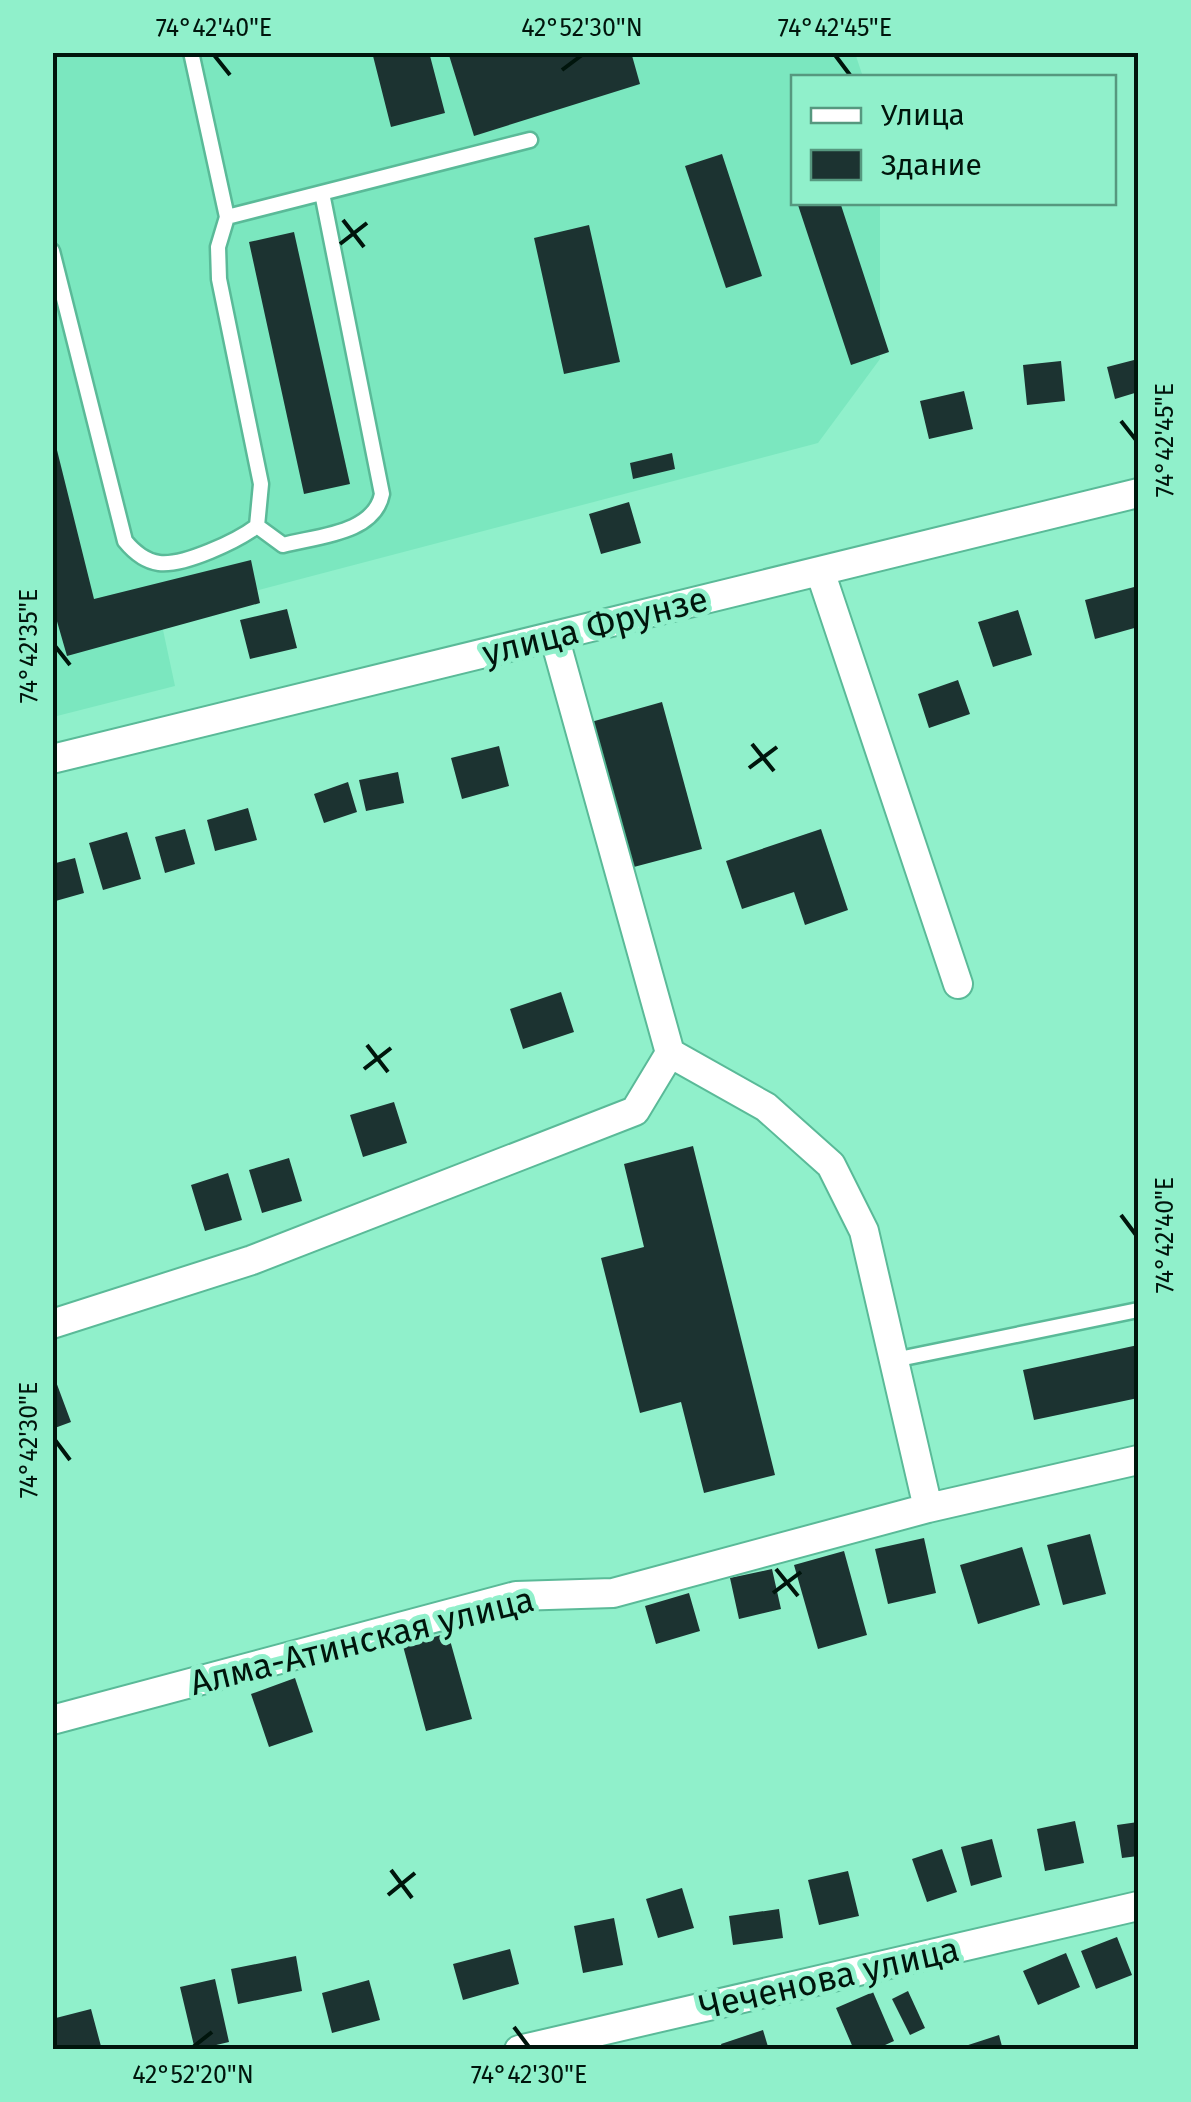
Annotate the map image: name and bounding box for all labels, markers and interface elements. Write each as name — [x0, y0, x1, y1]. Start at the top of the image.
text: 74°42'40"E — [156, 13, 272, 43]
text: 42°52'30"N — [521, 13, 643, 43]
text: 74°42'45"E — [778, 13, 892, 43]
legend — [791, 75, 1116, 205]
text: Улица — [881, 97, 965, 133]
text: Здание — [881, 147, 982, 183]
text: 74°42'45"E — [1150, 383, 1180, 497]
street label: улица Фрунзе — [478, 578, 712, 674]
text: 74°42'35"E — [14, 589, 44, 703]
text: 74°42'40"E — [1150, 1177, 1180, 1293]
text: 74°42'30"E — [14, 1382, 44, 1498]
street label: Алма-Атинская улица — [186, 1578, 538, 1704]
street label: Чеченова улица — [695, 1928, 963, 2028]
text: 42°52'20"N — [132, 2060, 254, 2090]
text: 74°42'30"E — [471, 2060, 587, 2090]

